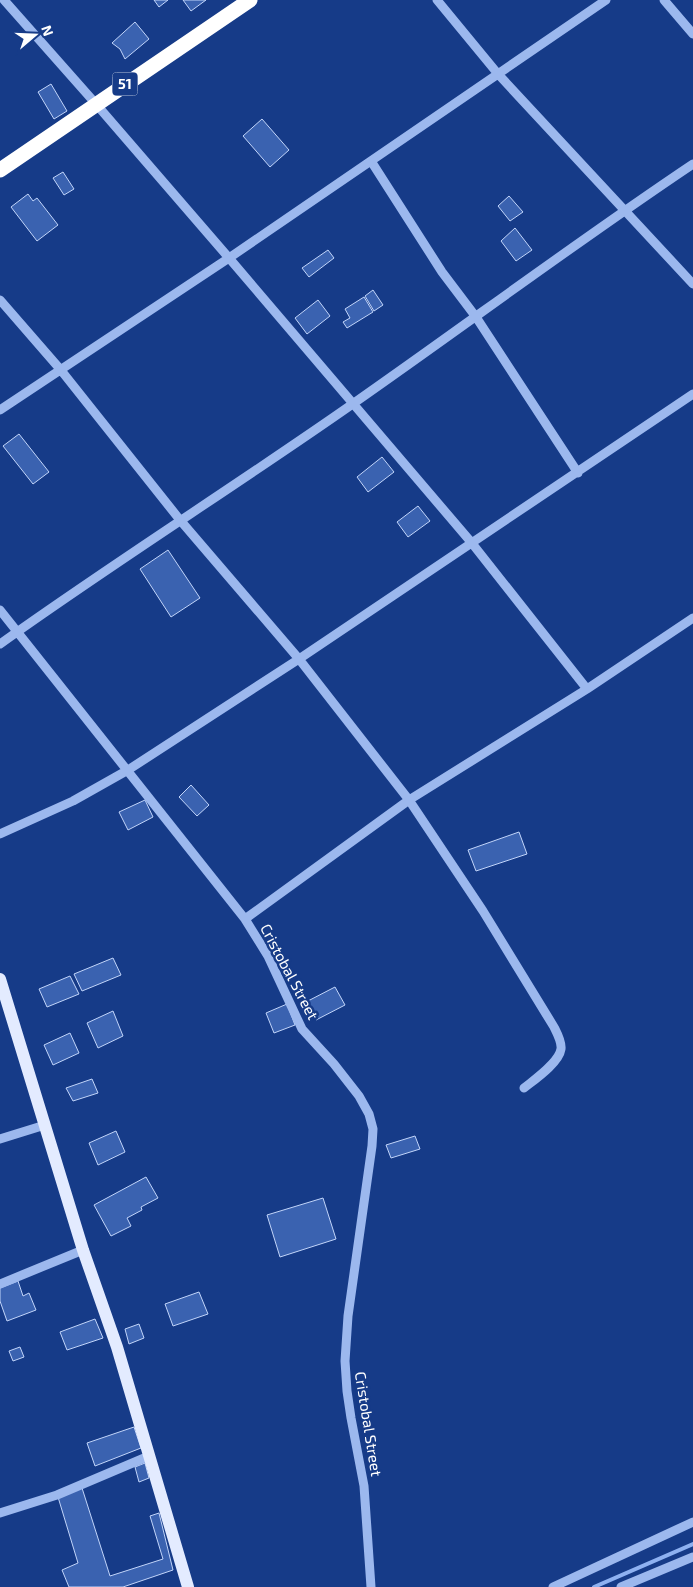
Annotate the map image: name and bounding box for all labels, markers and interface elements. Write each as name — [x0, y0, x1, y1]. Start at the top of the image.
north arrow — [10, 10, 60, 60]
text: N — [38, 23, 57, 38]
road number: 51 — [112, 72, 138, 96]
street label: Cristobal Street — [257, 920, 323, 1023]
street label: Cristobal Street — [352, 1370, 386, 1478]

